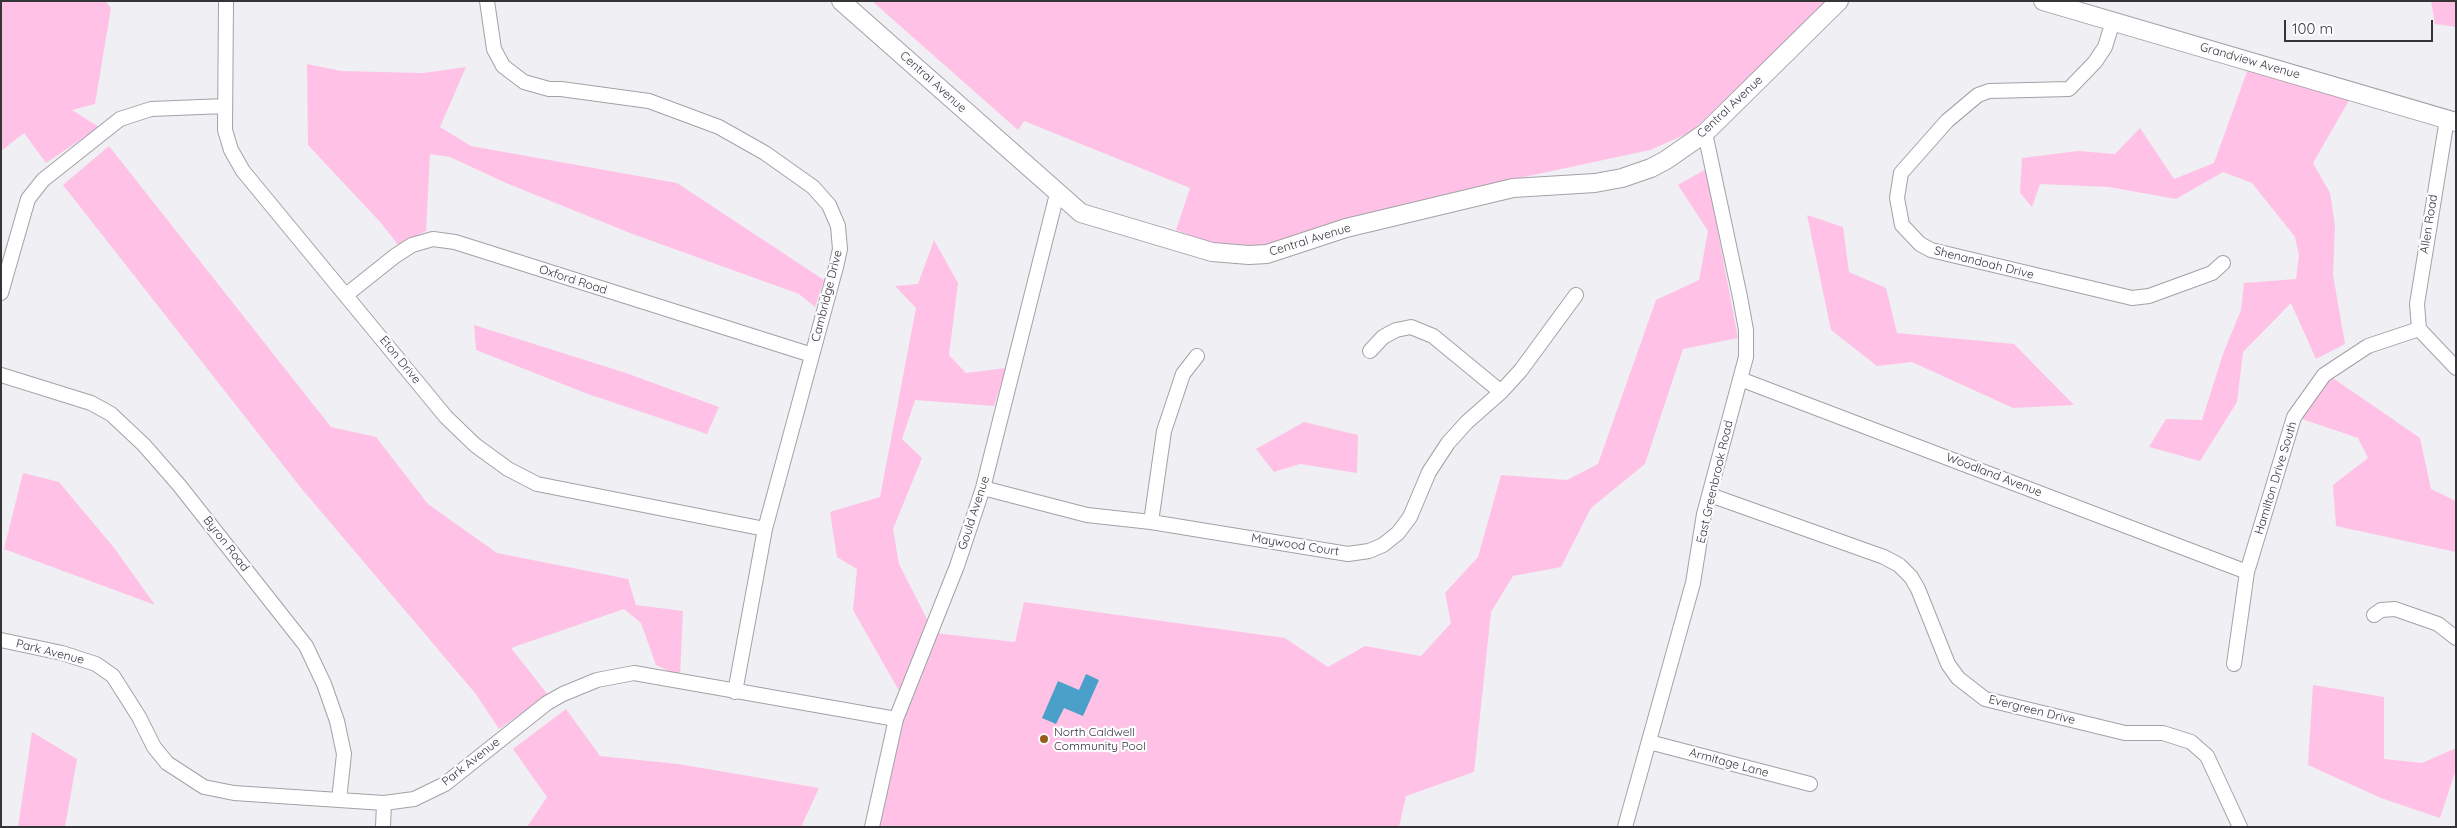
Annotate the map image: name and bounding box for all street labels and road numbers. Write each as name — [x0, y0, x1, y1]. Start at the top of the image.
street label: Grandview Avenue — [2198, 40, 2302, 82]
street label: Central Avenue — [897, 48, 969, 116]
street label: Central Avenue — [1694, 73, 1766, 141]
street label: Allen Road — [2417, 193, 2441, 255]
street label: Central Avenue — [1268, 221, 1352, 259]
street label: Shenandoah Drive — [1933, 244, 2035, 282]
street label: Cambridge Drive — [809, 249, 845, 343]
street label: Oxford Road — [537, 262, 609, 298]
street label: Eton Drive — [376, 333, 424, 387]
street label: East Greenbrook Road — [1694, 419, 1736, 545]
street label: Hamilton Drive South — [2252, 420, 2300, 536]
street label: Woodland Avenue — [1944, 450, 2044, 500]
street label: Gould Avenue — [955, 474, 993, 552]
street label: Byron Road — [200, 513, 252, 575]
street label: Maywood Court — [1250, 531, 1340, 559]
street label: Park Avenue — [14, 637, 86, 667]
street label: Evergreen Drive — [1987, 692, 2077, 728]
street label: Park Avenue — [439, 735, 503, 789]
street label: Armitage Lane — [1688, 745, 1770, 781]

